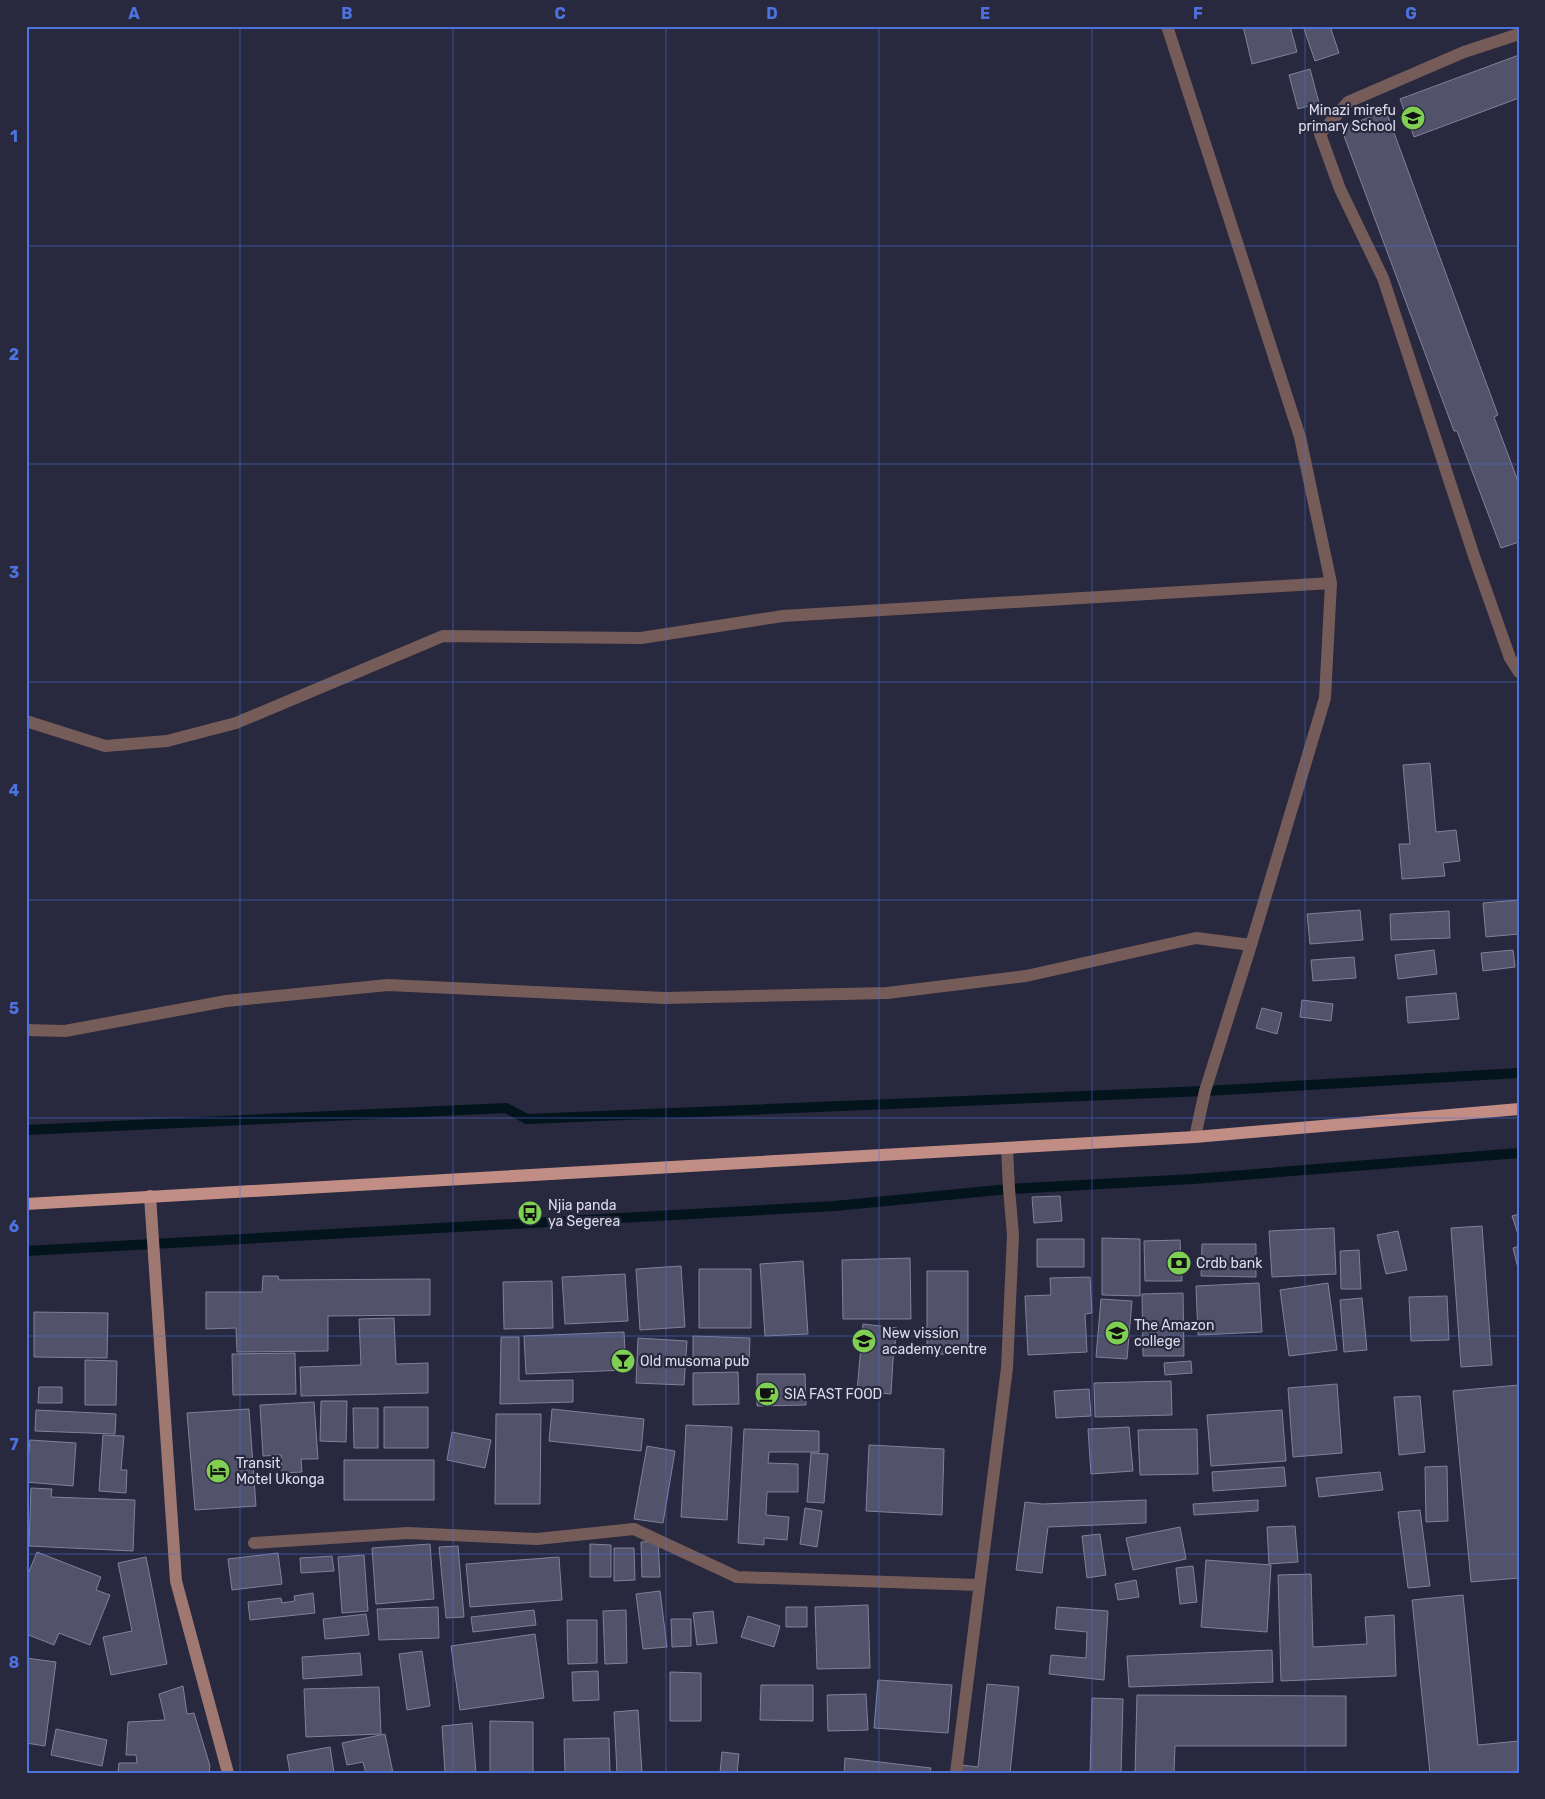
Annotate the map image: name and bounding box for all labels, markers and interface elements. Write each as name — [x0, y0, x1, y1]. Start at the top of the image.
text: A — [128, 4, 140, 23]
text: B — [341, 4, 353, 23]
text: C — [554, 4, 566, 23]
text: D — [766, 4, 778, 23]
text: E — [980, 4, 990, 23]
text: F — [1193, 4, 1203, 23]
text: G — [1405, 4, 1417, 23]
place label: Minazi mirefu primary School — [1298, 102, 1396, 135]
school or university icon: Minazi mirefu primary School — [1400, 105, 1426, 131]
text: 1 — [10, 127, 18, 146]
text: 2 — [9, 345, 19, 364]
text: 3 — [9, 563, 19, 582]
text: 4 — [9, 781, 20, 800]
text: 5 — [9, 999, 19, 1018]
place label: Njia panda ya Segerea — [548, 1197, 620, 1230]
bus stop icon: Njia panda ya Segerea — [517, 1200, 543, 1226]
text: 6 — [9, 1217, 19, 1236]
bank icon: Crdb bank — [1166, 1250, 1192, 1276]
place label: Crdb bank — [1196, 1255, 1263, 1272]
place label: The Amazon college — [1134, 1317, 1214, 1350]
school or university icon: The Amazon college — [1104, 1320, 1130, 1346]
place label: New vission academy centre — [882, 1325, 987, 1358]
school or university icon: New vission academy centre — [851, 1328, 877, 1354]
bar icon: Old musoma pub — [610, 1348, 636, 1374]
place label: Old musoma pub — [640, 1353, 749, 1370]
cafe icon: SIA FAST FOOD — [754, 1381, 780, 1407]
place label: SIA FAST FOOD — [784, 1386, 882, 1403]
text: 7 — [9, 1435, 19, 1454]
place label: Transit Motel Ukonga — [236, 1455, 325, 1488]
hotel icon: Transit Motel Ukonga — [205, 1458, 231, 1484]
text: 8 — [9, 1653, 20, 1672]

